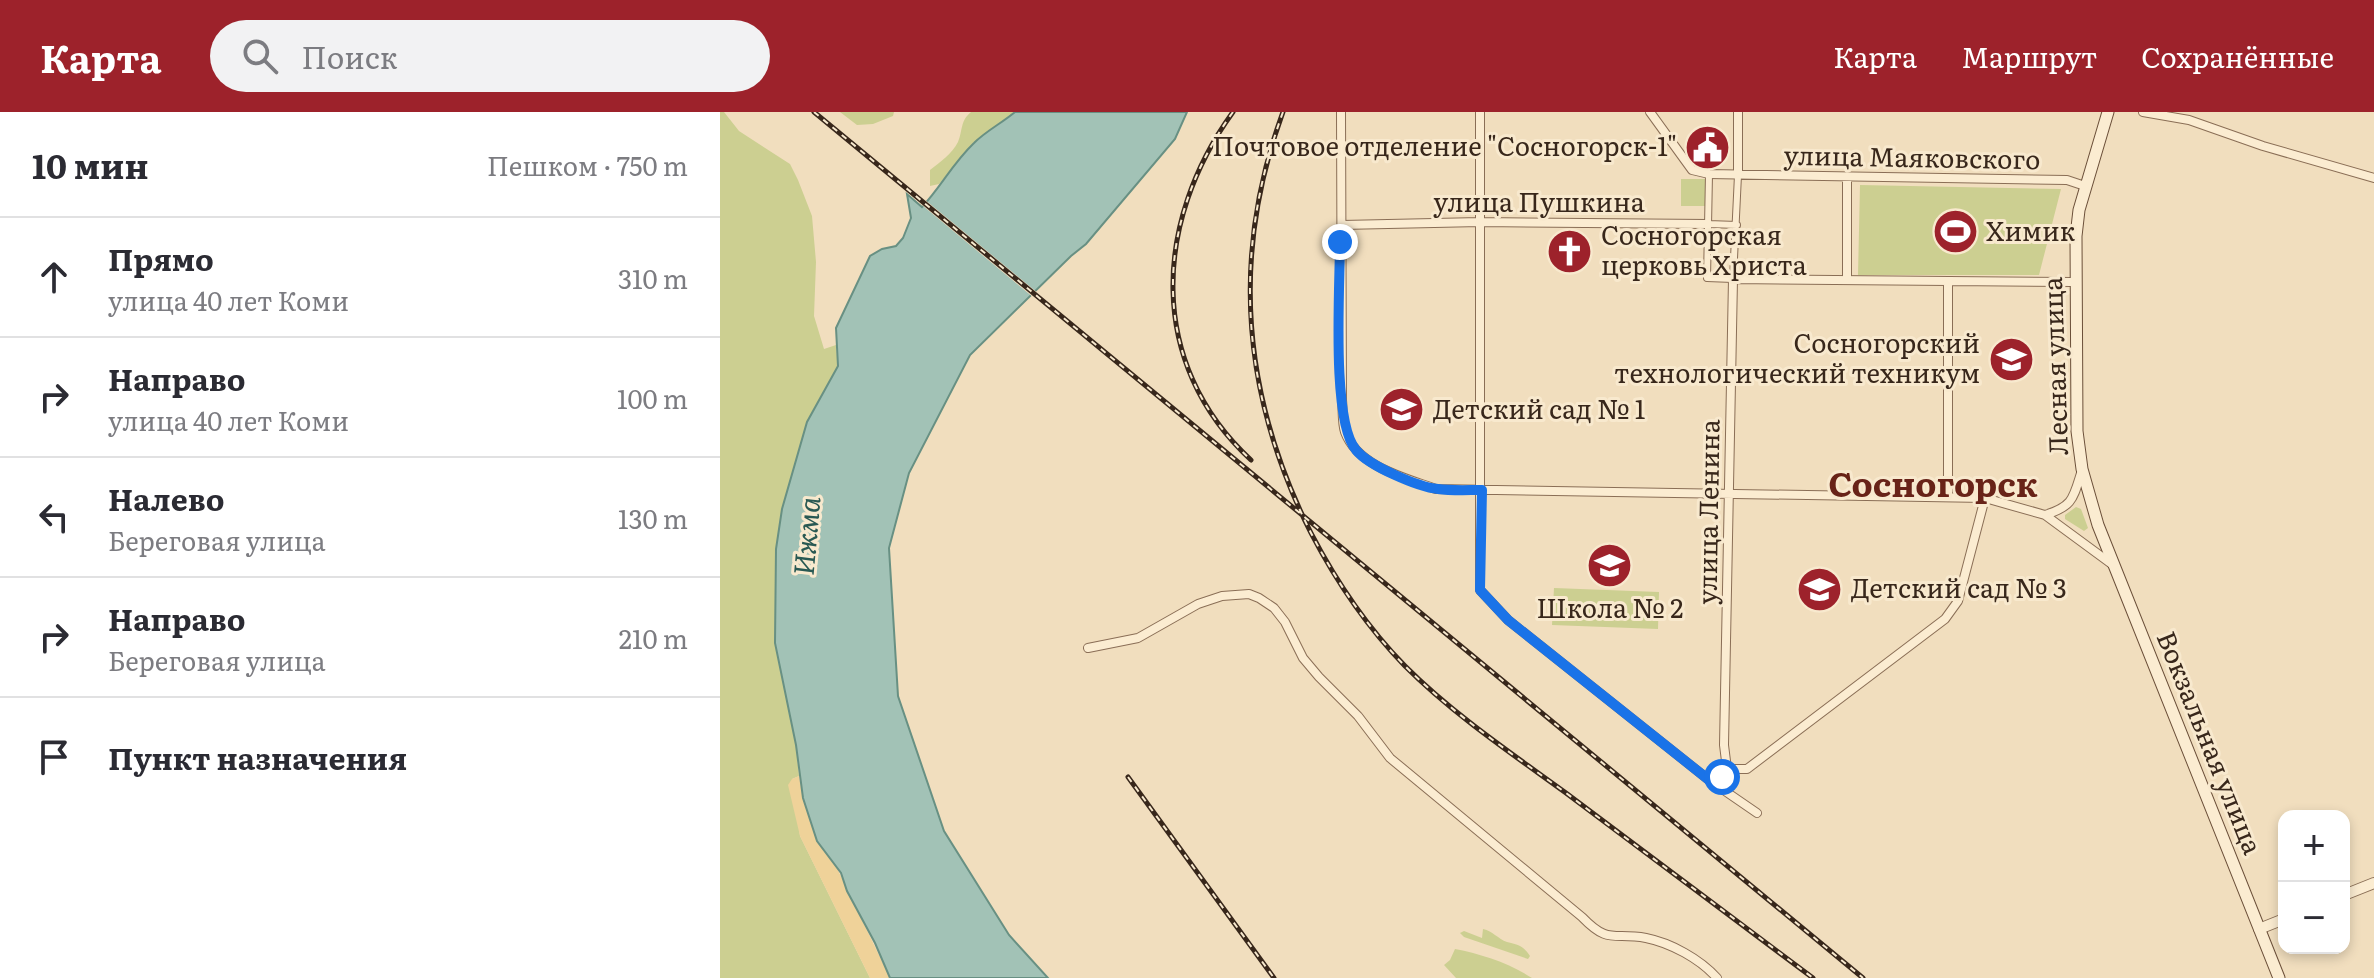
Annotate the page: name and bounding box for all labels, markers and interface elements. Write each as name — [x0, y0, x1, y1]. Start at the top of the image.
search box — [210, 20, 770, 92]
text: Карта — [40, 28, 162, 85]
icon: search — [238, 34, 282, 78]
text: Поиск — [302, 34, 398, 78]
text: Карта — [1833, 35, 1917, 77]
text: Маршрут — [1961, 35, 2097, 77]
text: Сохранённые — [2141, 35, 2334, 77]
public building icon: Почтовое отделение "Сосногорск-1" — [1684, 123, 1732, 171]
place label: Почтовое отделение "Сосногорск-1" — [1212, 125, 1677, 164]
street label: улица Маяковского — [1783, 134, 2041, 177]
text: 10 мин — [32, 139, 148, 189]
text: Пешком · 750 m — [487, 145, 688, 184]
street label: улица Пушкина — [1433, 181, 1645, 220]
sports icon: Химик — [1931, 208, 1979, 256]
place label: Химик — [1986, 210, 2076, 249]
place label: Сосногорская церковь Христа — [1601, 214, 1807, 283]
route end — [1322, 224, 1358, 260]
church icon: Сосногорская церковь Христа — [1546, 227, 1594, 275]
text: Прямо — [108, 236, 214, 280]
icon: ahead — [32, 255, 76, 299]
text: 310 m — [618, 258, 688, 297]
street label: Лесная улица — [2031, 276, 2076, 456]
text: улица 40 лет Коми — [108, 280, 349, 319]
place label: Сосногорский технологический техникум — [1614, 322, 1980, 391]
school or university icon: Сосногорский технологический техникум — [1987, 335, 2035, 383]
text: Направо — [108, 356, 246, 400]
icon: right — [32, 375, 76, 419]
text: 100 m — [617, 378, 688, 417]
school or university icon: Детский сад № 1 — [1378, 386, 1426, 434]
place label: Детский сад № 1 — [1433, 388, 1645, 427]
text: улица 40 лет Коми — [108, 400, 349, 439]
street label: улица Ленина — [1685, 419, 1728, 605]
district label: Сосногорск — [1828, 457, 2038, 507]
text: Налево — [108, 476, 224, 520]
icon: left — [32, 495, 76, 539]
water label: Ижма — [781, 495, 829, 577]
text: 130 m — [618, 498, 688, 537]
text: Береговая улица — [108, 520, 326, 559]
school or university icon: Школа № 2 — [1586, 542, 1634, 590]
school or university icon: Детский сад № 3 — [1796, 565, 1844, 613]
place label: Детский сад № 3 — [1851, 567, 2067, 606]
place label: Школа № 2 — [1537, 587, 1683, 626]
text: Направо — [108, 596, 246, 640]
icon: right — [32, 615, 76, 659]
text: 210 m — [619, 618, 688, 657]
street label: Вокзальная улица — [2149, 625, 2274, 860]
text: Береговая улица — [108, 640, 326, 679]
icon: arrive — [32, 735, 76, 779]
text: Пункт назначения — [108, 735, 407, 779]
route start — [1704, 759, 1740, 795]
map controls — [2278, 810, 2350, 954]
button: + — [2278, 810, 2350, 882]
button: − — [2278, 882, 2350, 954]

